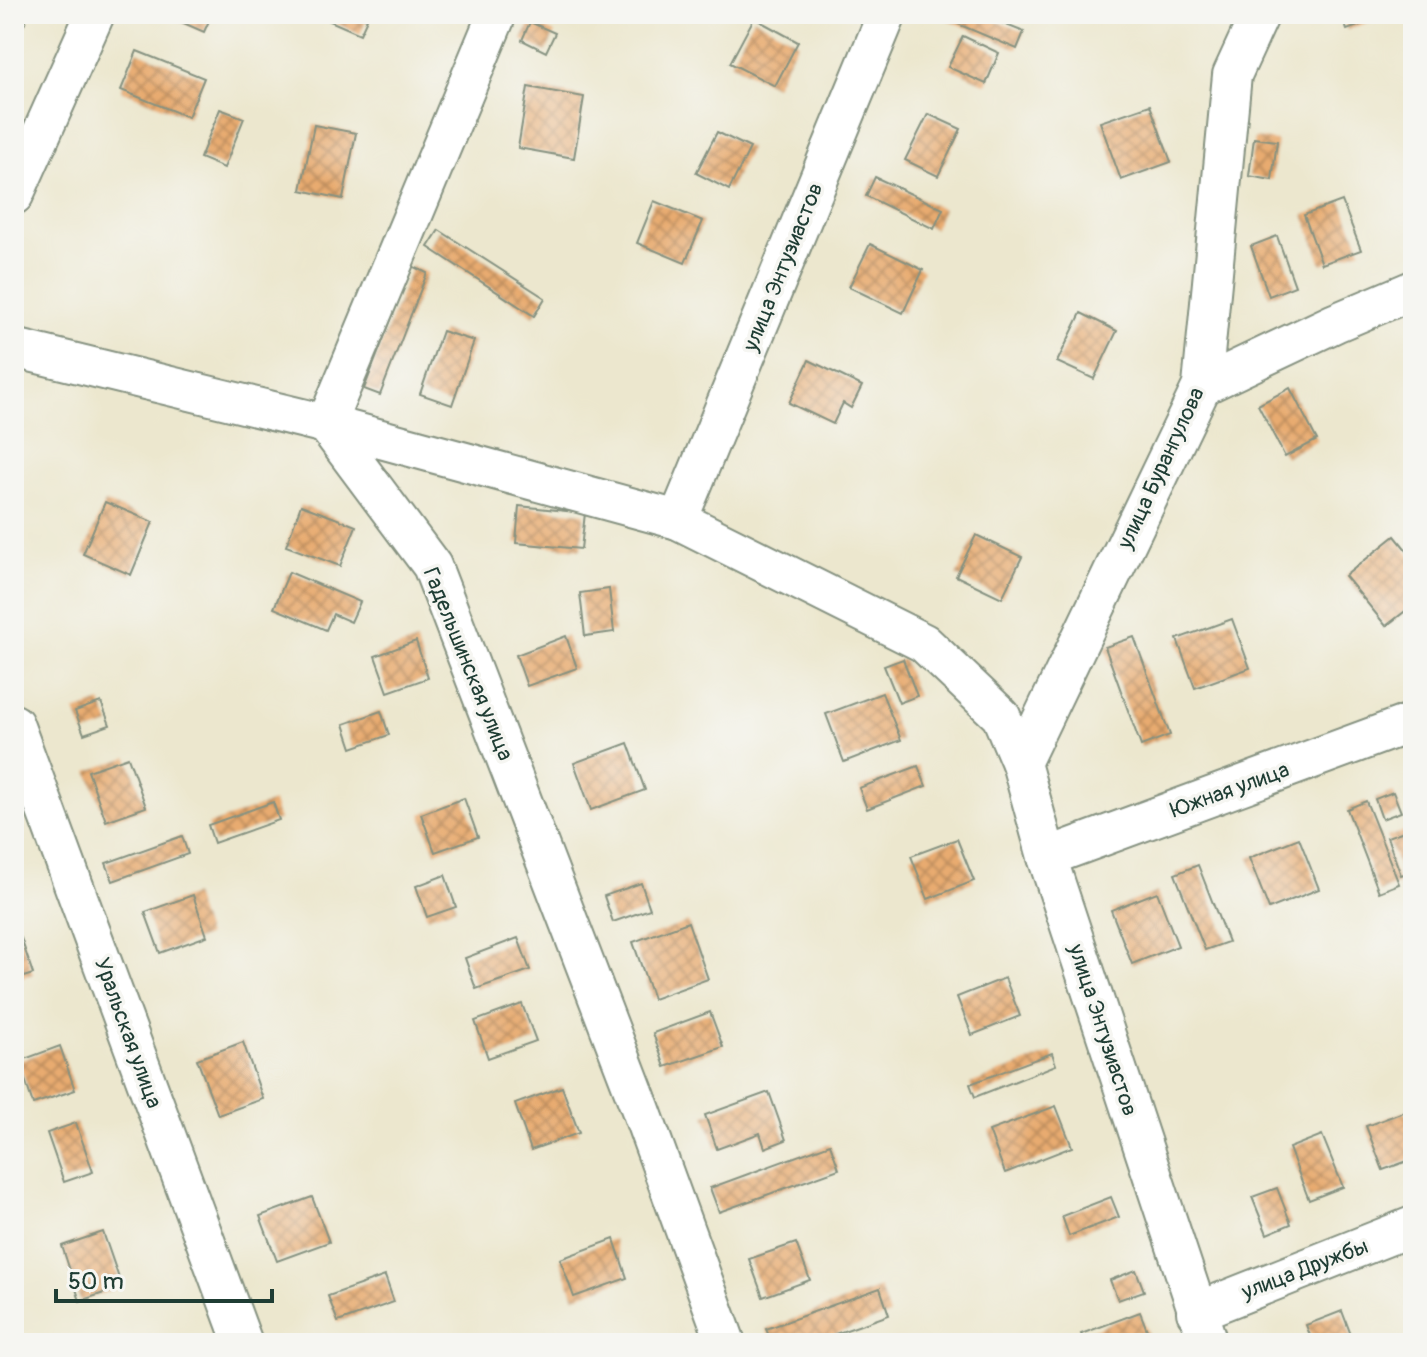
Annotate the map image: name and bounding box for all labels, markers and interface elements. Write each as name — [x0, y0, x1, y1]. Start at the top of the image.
street label: улица Энтузиастов — [736, 179, 830, 356]
street label: улица Бурангулова — [1111, 383, 1211, 554]
street label: Гадельшинская улица — [417, 563, 519, 765]
street label: Южная улица — [1167, 756, 1293, 824]
street label: улица Энтузиастов — [1062, 940, 1144, 1120]
street label: Уральская улица — [88, 954, 168, 1112]
street label: улица Дружбы — [1237, 1232, 1372, 1306]
scale bar — [56, 1253, 272, 1303]
text: 50 m — [68, 1267, 124, 1296]

